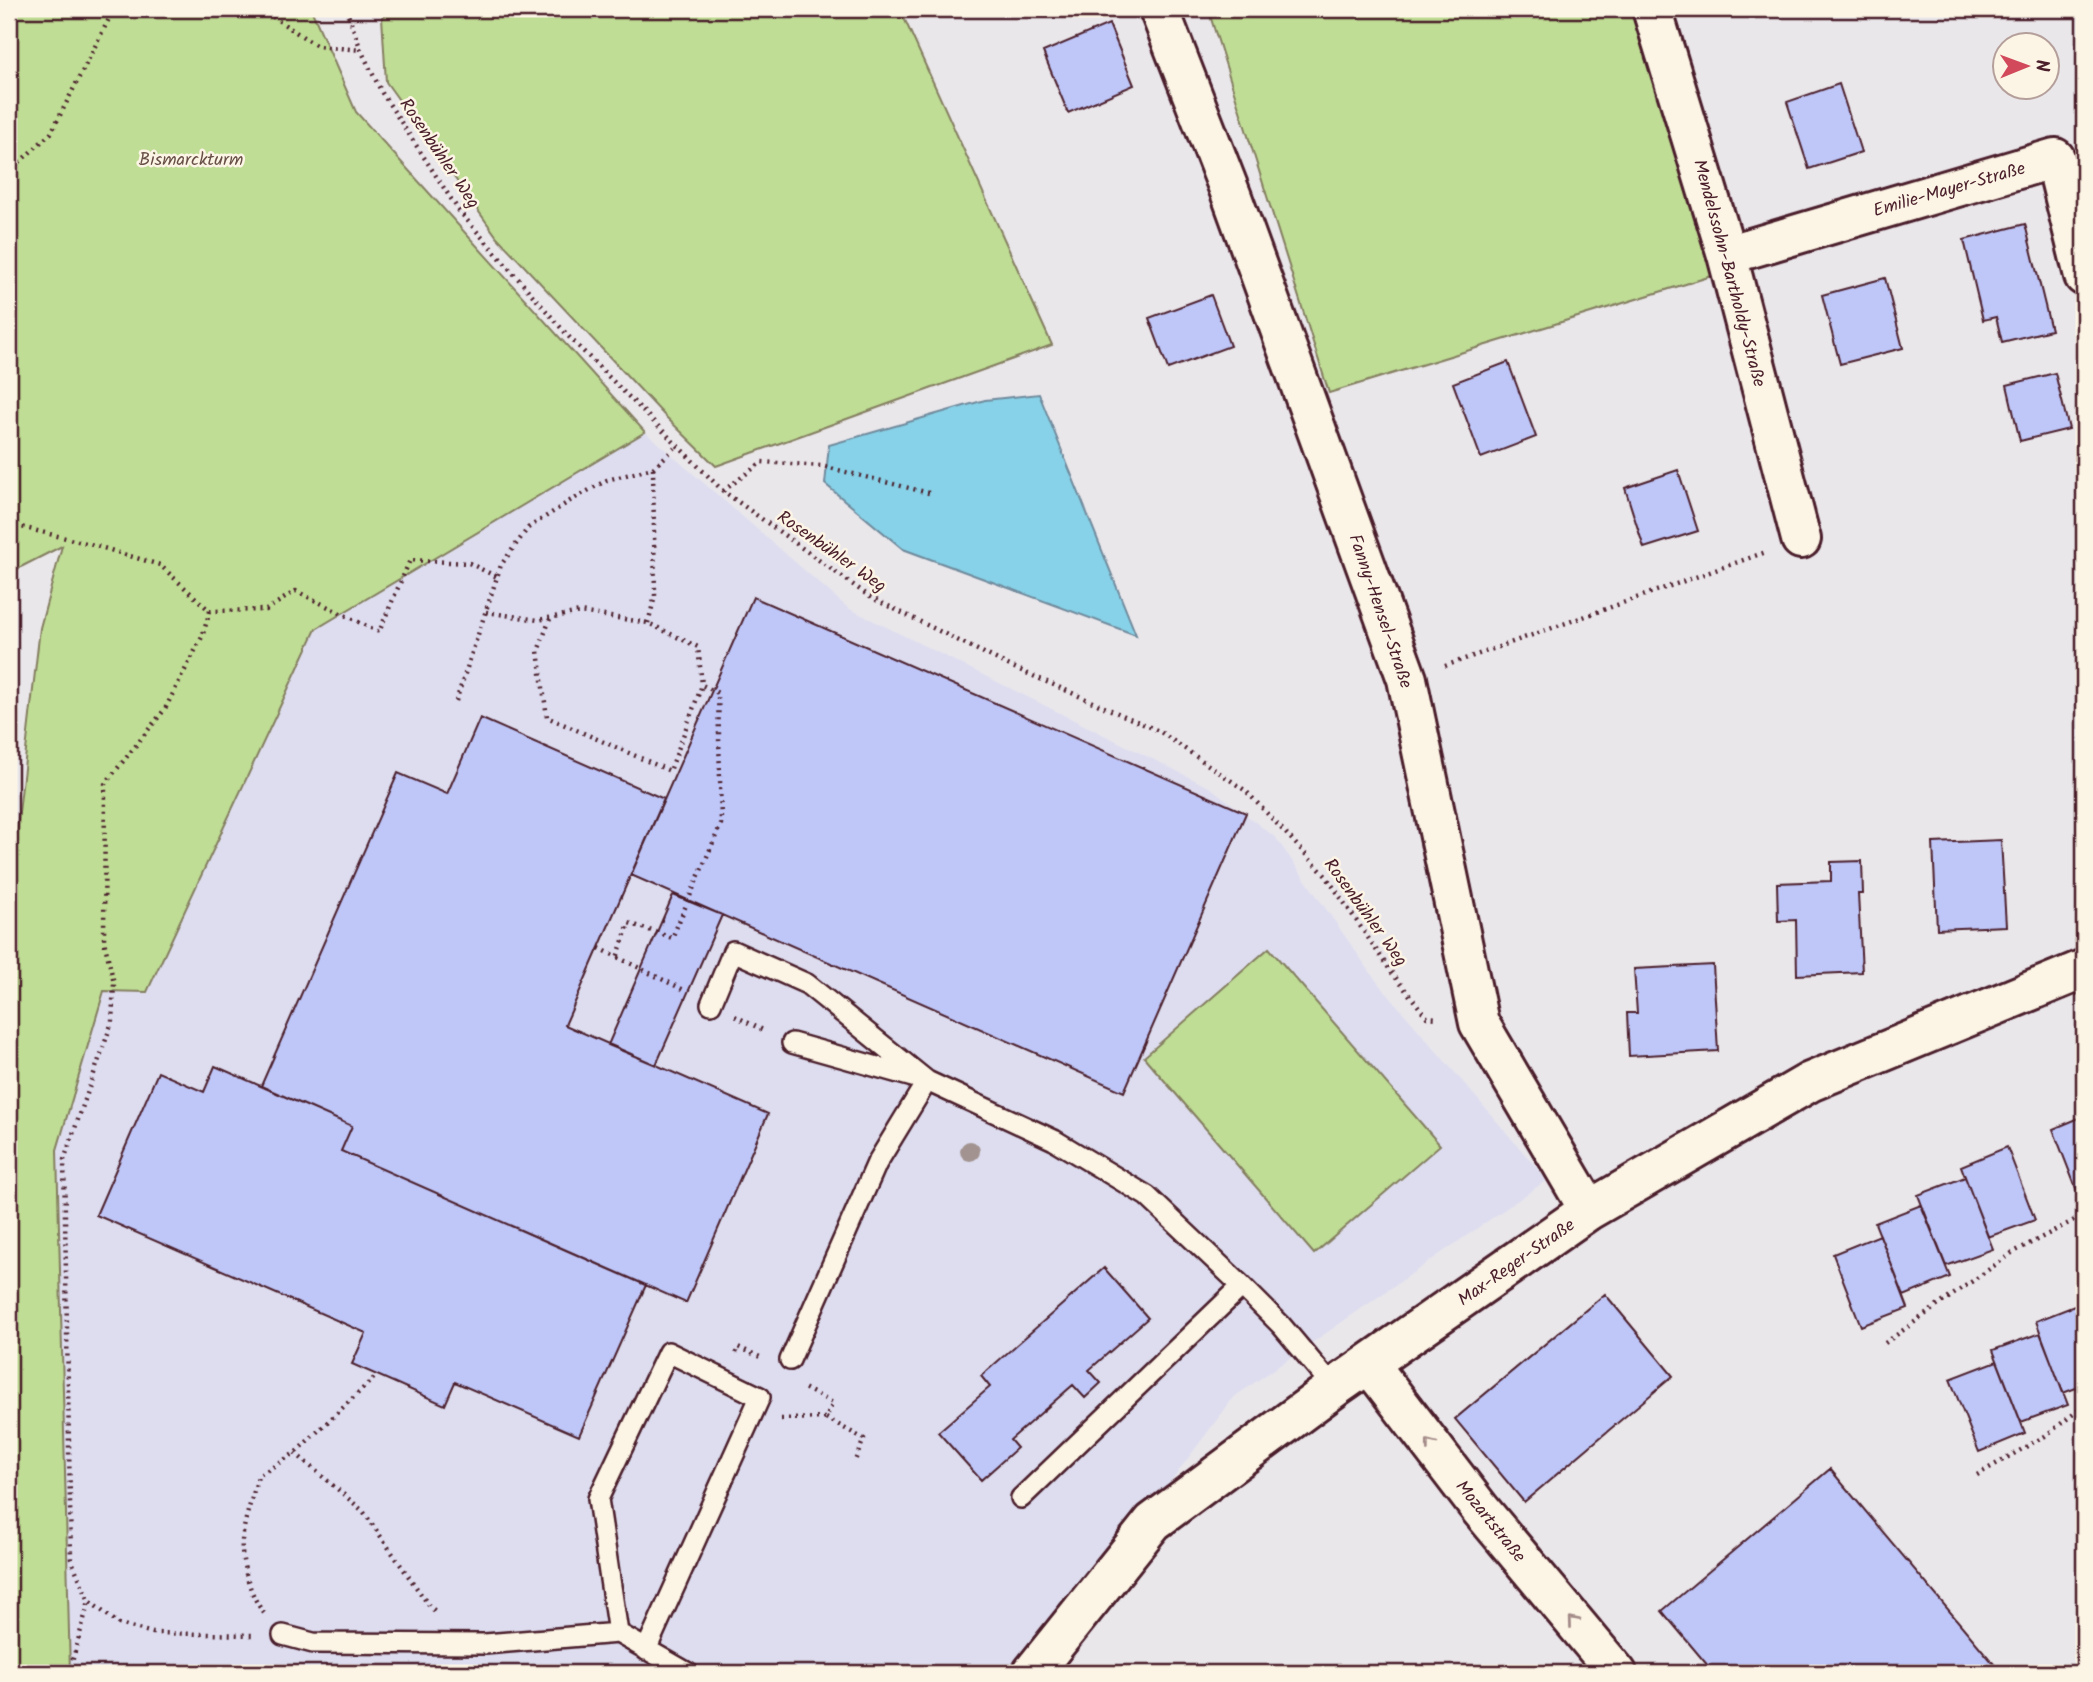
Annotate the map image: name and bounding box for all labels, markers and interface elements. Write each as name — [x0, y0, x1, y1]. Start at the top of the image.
north arrow — [1992, 32, 2062, 102]
text: N — [2026, 59, 2056, 72]
street label: Rosenbühler Weg — [391, 93, 487, 215]
park label: Bismarckturm — [139, 146, 243, 175]
street label: Emilie-Mayer-Straße — [1870, 155, 2029, 226]
street label: Mendelssohn-Bartholdy-Straße — [1684, 156, 1773, 390]
street label: Rosenbühler Weg — [770, 504, 892, 601]
street label: Fanny-Hensel-Straße — [1340, 530, 1420, 693]
street label: Rosenbühler Weg — [1315, 853, 1414, 973]
street label: Max-Reger-Straße — [1452, 1212, 1582, 1315]
one-way arrow — [1426, 1439, 1439, 1451]
street label: Mozartstraße — [1447, 1474, 1532, 1570]
one-way arrow — [1569, 1616, 1581, 1629]

